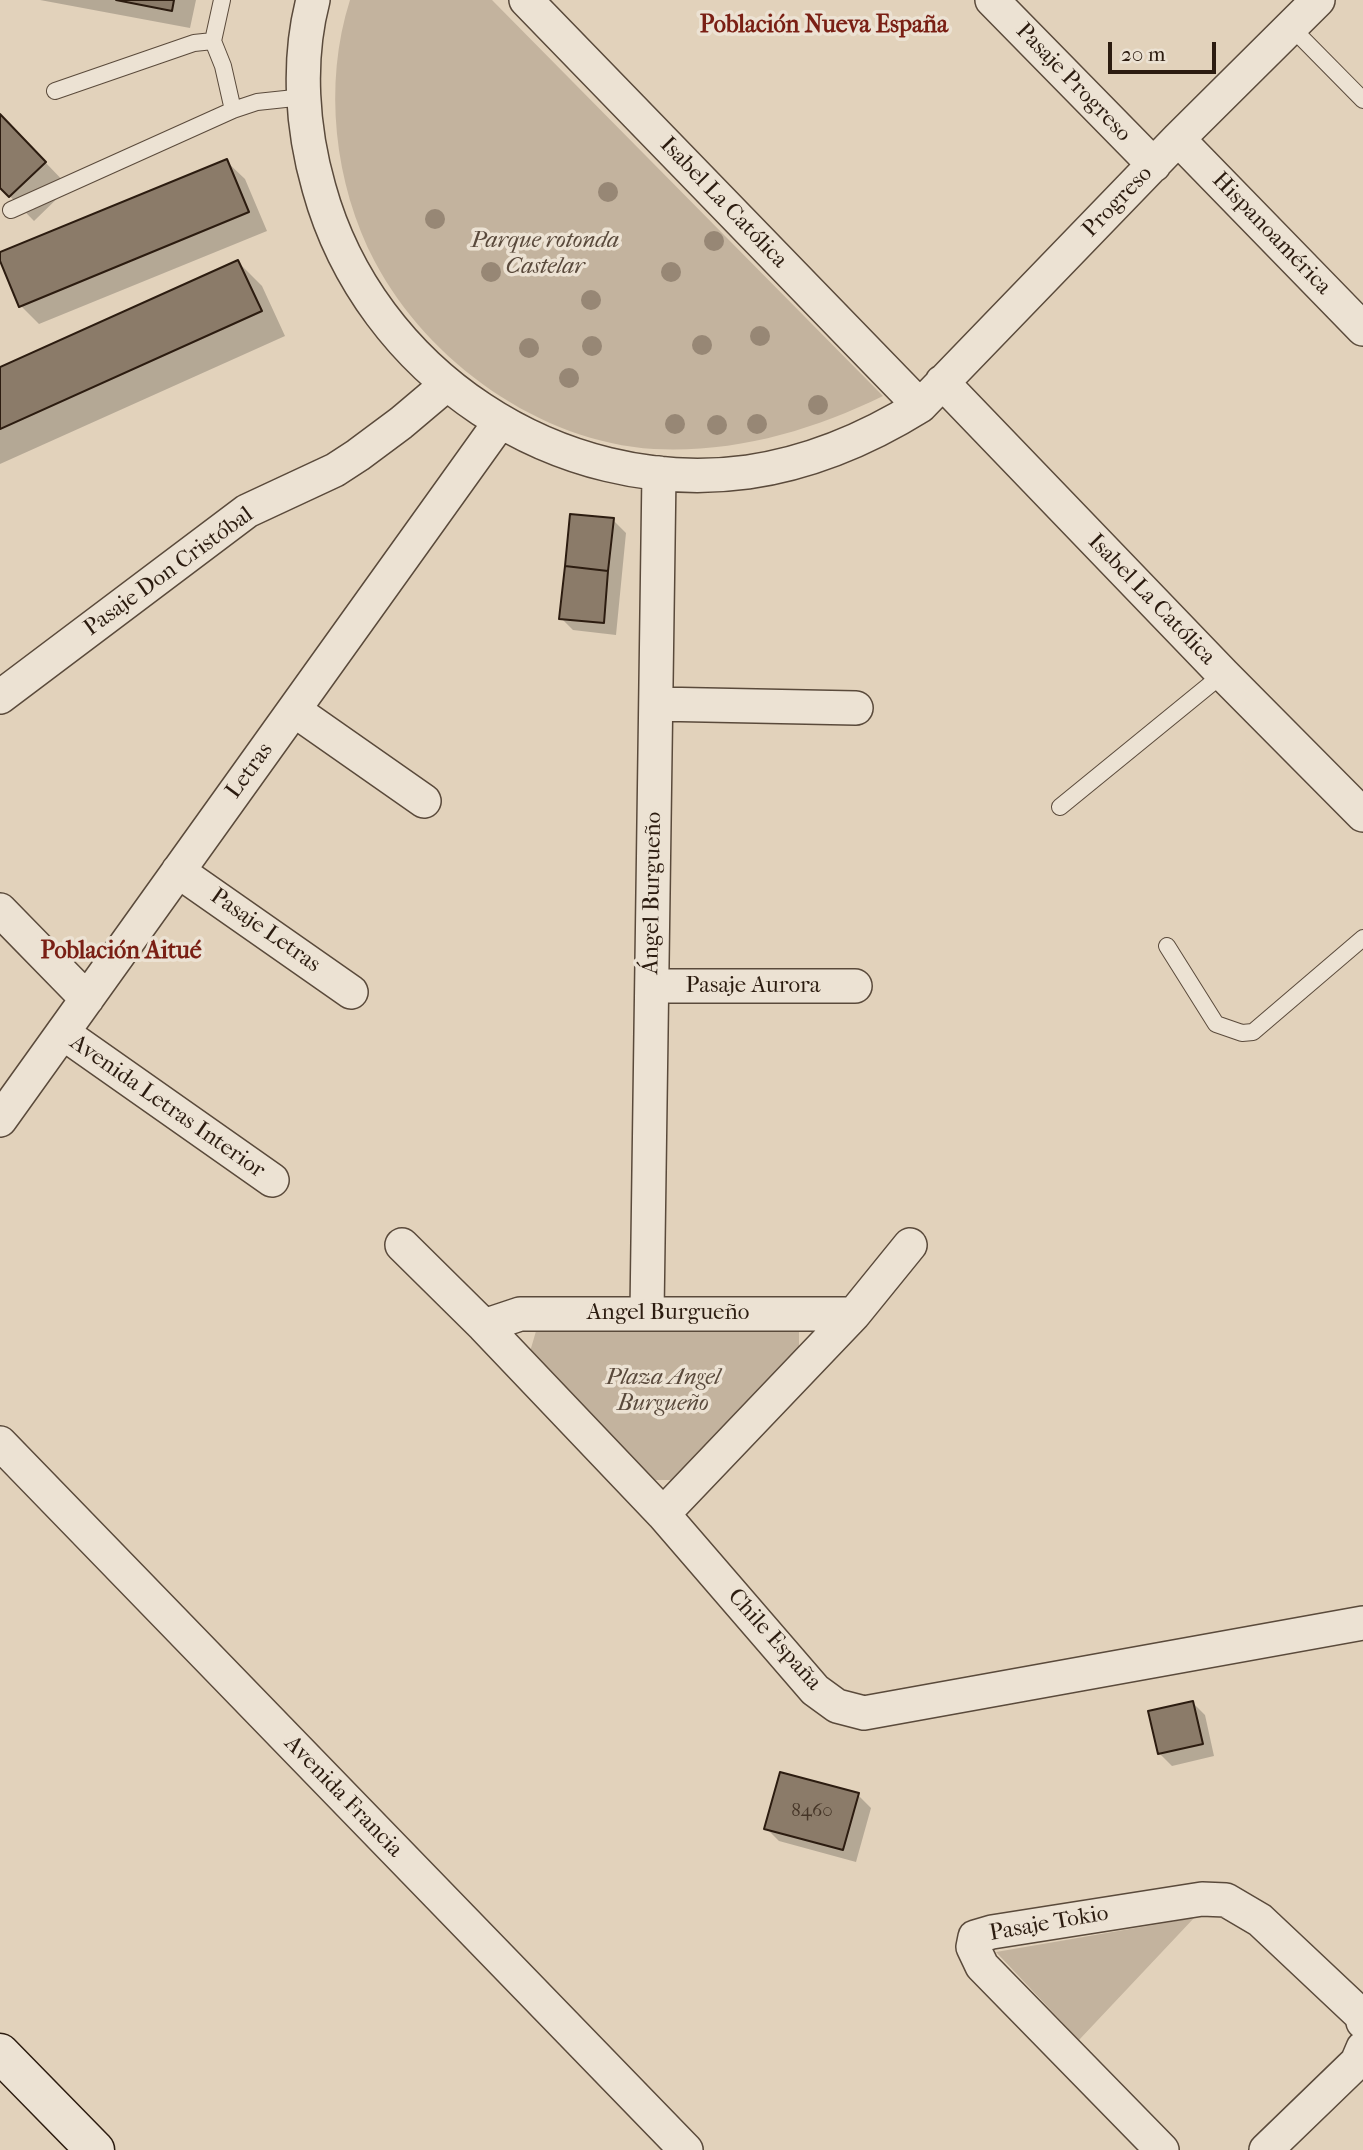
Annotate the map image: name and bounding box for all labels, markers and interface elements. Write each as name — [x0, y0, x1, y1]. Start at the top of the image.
district label: Población Nueva España — [700, 12, 948, 40]
street label: Pasaje Progreso — [1009, 18, 1137, 148]
scale bar — [1111, 28, 1220, 72]
text: 20 m — [1121, 42, 1165, 66]
street label: Isabel La Católica — [653, 132, 793, 274]
street label: Progreso — [1077, 160, 1159, 244]
street label: Hispanoamérica — [1206, 167, 1336, 301]
park label: Parque rotonda Castelar — [471, 227, 619, 281]
street label: Pasaje Don Cristóbal — [79, 501, 259, 643]
street label: Isabel La Católica — [1081, 529, 1221, 671]
street label: Letras — [220, 738, 280, 804]
street label: Ángel Burgueño — [638, 811, 668, 975]
street label: Pasaje Letras — [205, 883, 325, 979]
district label: Población Aitué — [40, 938, 202, 966]
street label: Pasaje Aurora — [686, 972, 820, 1000]
street label: Avenida Letras Interior — [64, 1029, 270, 1185]
street label: Angel Burgueño — [587, 1299, 749, 1327]
park label: Plaza Angel Burgueño — [606, 1364, 720, 1418]
street label: Chile España — [721, 1583, 827, 1697]
street label: Avenida Francia — [278, 1730, 408, 1864]
house number: 8460 — [791, 1800, 833, 1822]
street label: Pasaje Tokio — [987, 1900, 1111, 1948]

